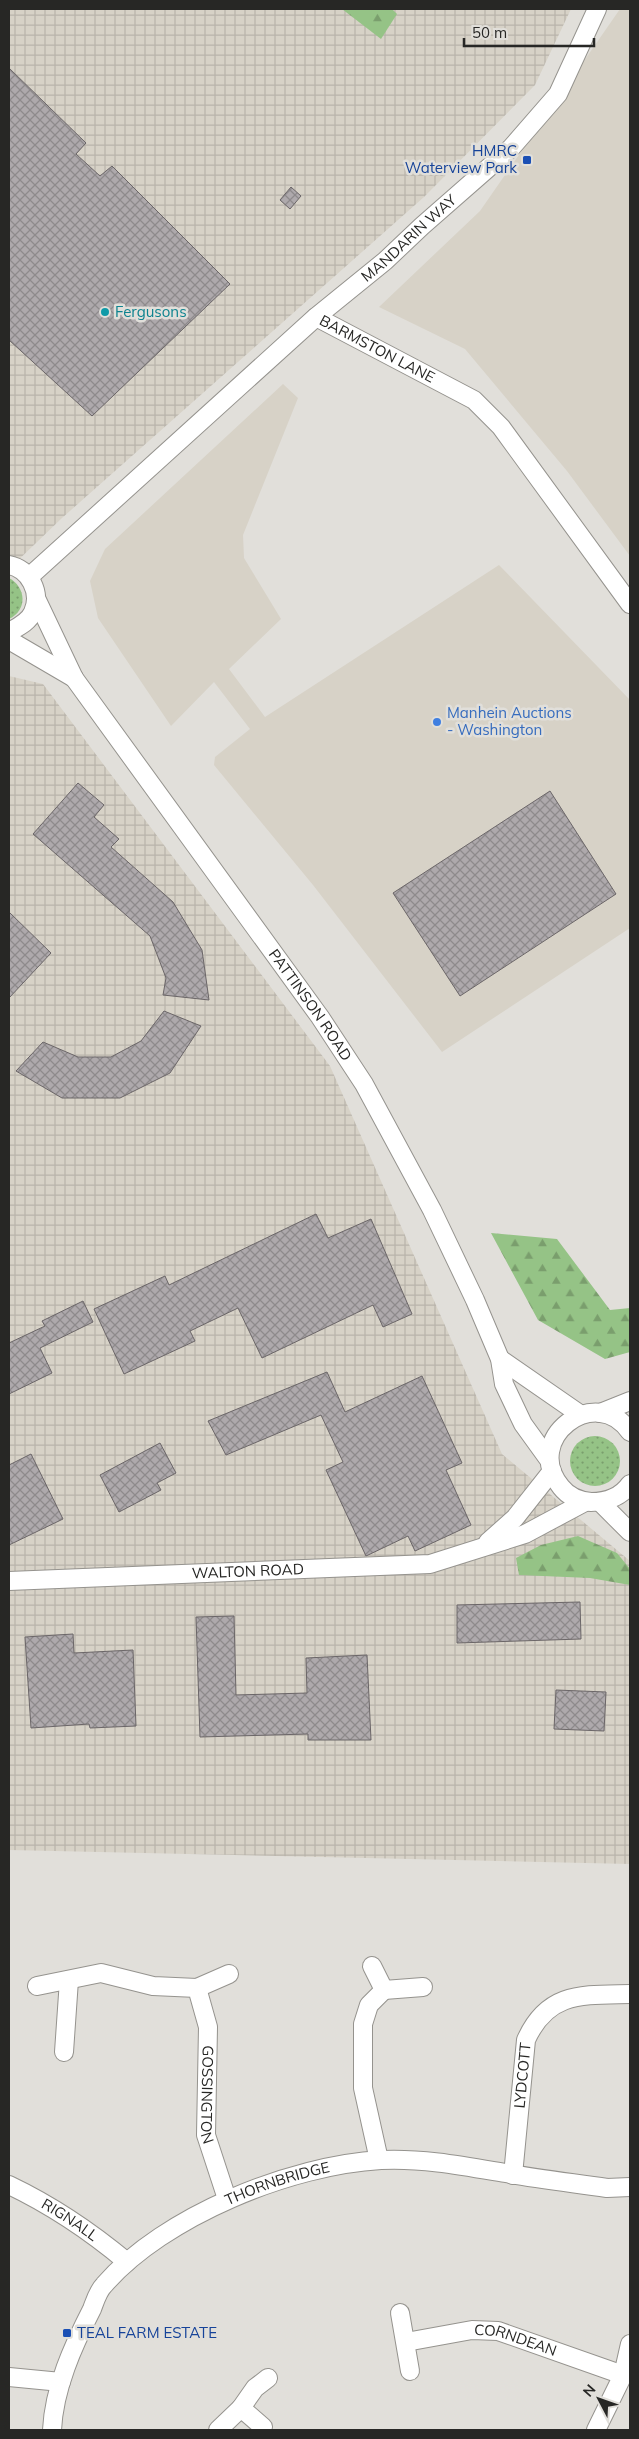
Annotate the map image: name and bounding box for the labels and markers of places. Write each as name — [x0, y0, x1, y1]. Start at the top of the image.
place label: HMRC Waterview Park — [405, 141, 517, 177]
marker: HMRC Waterview Park — [521, 154, 533, 166]
place label: Fergusons — [115, 302, 187, 321]
marker: Fergusons — [99, 306, 111, 318]
place label: Manhein Auctions - Washington — [447, 703, 572, 739]
marker: Manhein Auctions - Washington — [431, 716, 443, 728]
place label: TEAL FARM ESTATE — [77, 2323, 217, 2342]
marker: TEAL FARM ESTATE — [61, 2327, 73, 2339]

